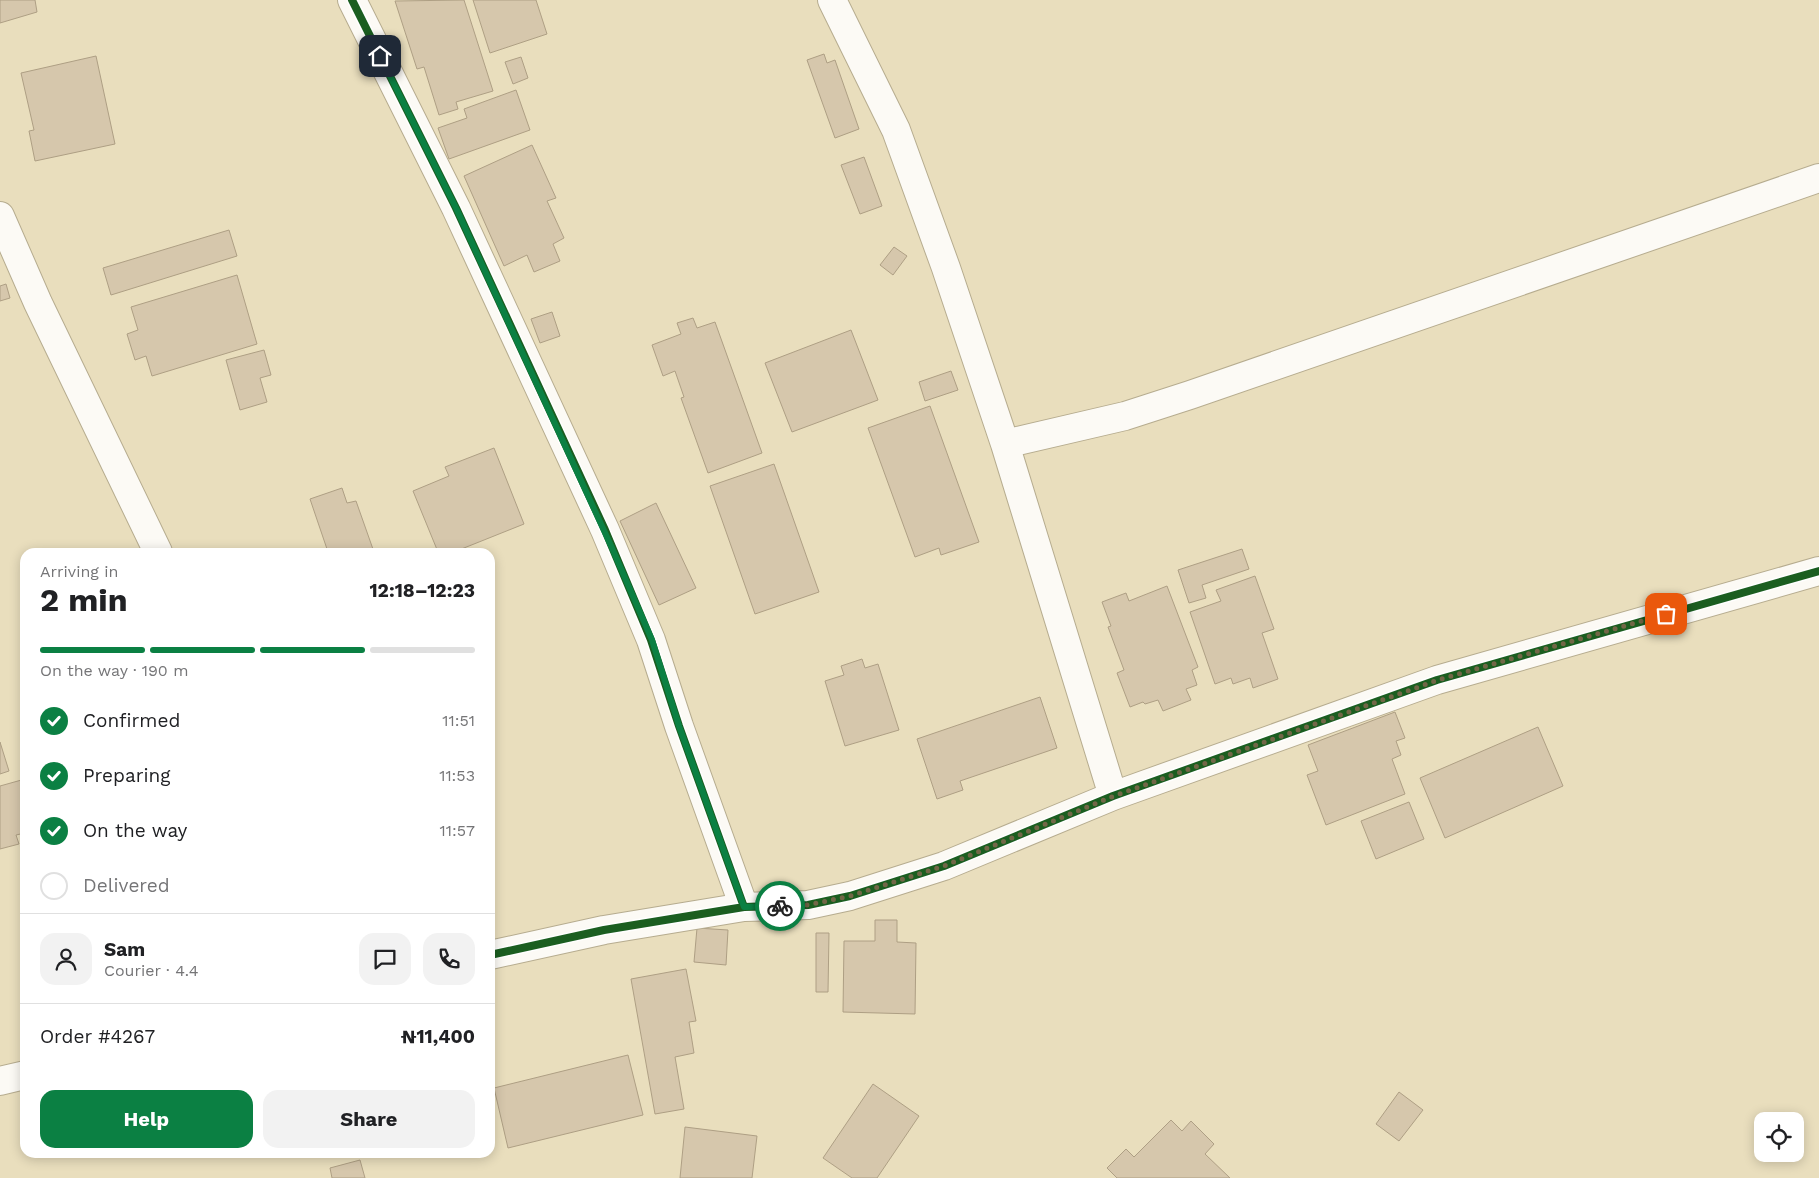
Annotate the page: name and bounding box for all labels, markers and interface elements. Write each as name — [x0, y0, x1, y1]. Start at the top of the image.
pin — [359, 35, 401, 77]
icon: home — [366, 42, 394, 70]
text: Arriving in — [40, 562, 118, 581]
text: 12:18–12:23 — [369, 579, 475, 602]
text: 2 min — [40, 581, 128, 619]
pin — [1645, 593, 1687, 635]
icon: bag — [1652, 600, 1680, 628]
text: On the way · 190 m — [40, 661, 189, 680]
icon: check — [40, 707, 68, 735]
text: Confirmed — [83, 709, 180, 732]
text: 11:51 — [442, 711, 475, 730]
icon: check — [40, 762, 68, 790]
text: Preparing — [83, 764, 170, 787]
text: 11:53 — [439, 766, 475, 785]
icon: check — [40, 817, 68, 845]
text: On the way — [83, 819, 187, 842]
text: 11:57 — [439, 821, 475, 840]
text: Delivered — [83, 874, 170, 897]
courier — [755, 881, 805, 931]
icon: bike — [766, 892, 794, 920]
button: person — [40, 933, 92, 985]
button: chat — [359, 933, 411, 985]
button: phone — [423, 933, 475, 985]
text: Sam — [104, 938, 145, 961]
text: Courier · 4.4 — [104, 961, 199, 980]
text: Order #4267 — [40, 1025, 155, 1048]
text: ₦11,400 — [401, 1025, 475, 1048]
button: Help — [40, 1090, 253, 1148]
button: Share — [263, 1090, 475, 1148]
map controls — [1754, 1112, 1804, 1162]
button: locate — [1754, 1112, 1804, 1162]

